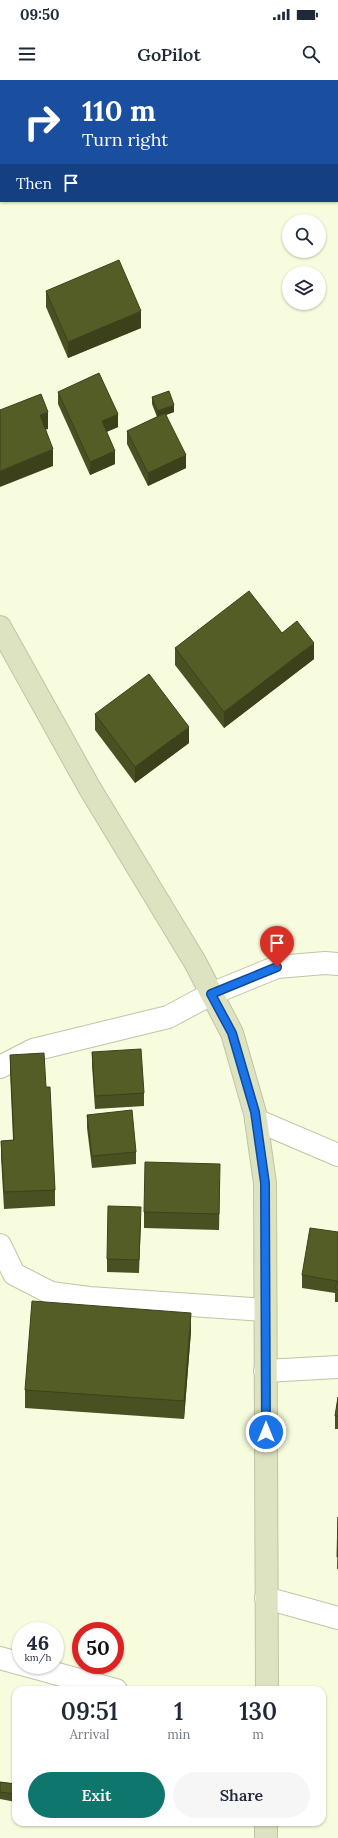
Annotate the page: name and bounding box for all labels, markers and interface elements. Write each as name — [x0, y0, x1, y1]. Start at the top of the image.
text: 09:50 — [20, 5, 60, 24]
icon: menu — [16, 43, 38, 65]
text: GoPilot — [137, 43, 201, 66]
icon: search — [300, 43, 322, 65]
text: 110 m — [82, 93, 156, 129]
icon: right — [16, 96, 68, 148]
text: Turn right — [82, 128, 168, 151]
icon: arrive — [60, 172, 82, 194]
text: Then — [16, 174, 52, 193]
map controls — [282, 214, 326, 310]
button: search — [282, 214, 326, 258]
button: layers — [282, 266, 326, 310]
pin — [260, 926, 294, 967]
icon: arrive — [266, 932, 288, 954]
position arrow — [245, 1411, 287, 1453]
speed limit sign: 50 — [72, 1622, 124, 1674]
text: 46 — [27, 1630, 49, 1655]
text: km/h — [24, 1651, 52, 1664]
text: 09:51 — [61, 1696, 118, 1727]
text: 1 — [174, 1696, 183, 1727]
text: 130 — [239, 1696, 277, 1727]
text: Arrival — [70, 1726, 109, 1743]
text: min — [167, 1726, 190, 1743]
text: m — [252, 1726, 264, 1743]
button: Exit — [28, 1772, 165, 1818]
button: Share — [173, 1772, 310, 1818]

